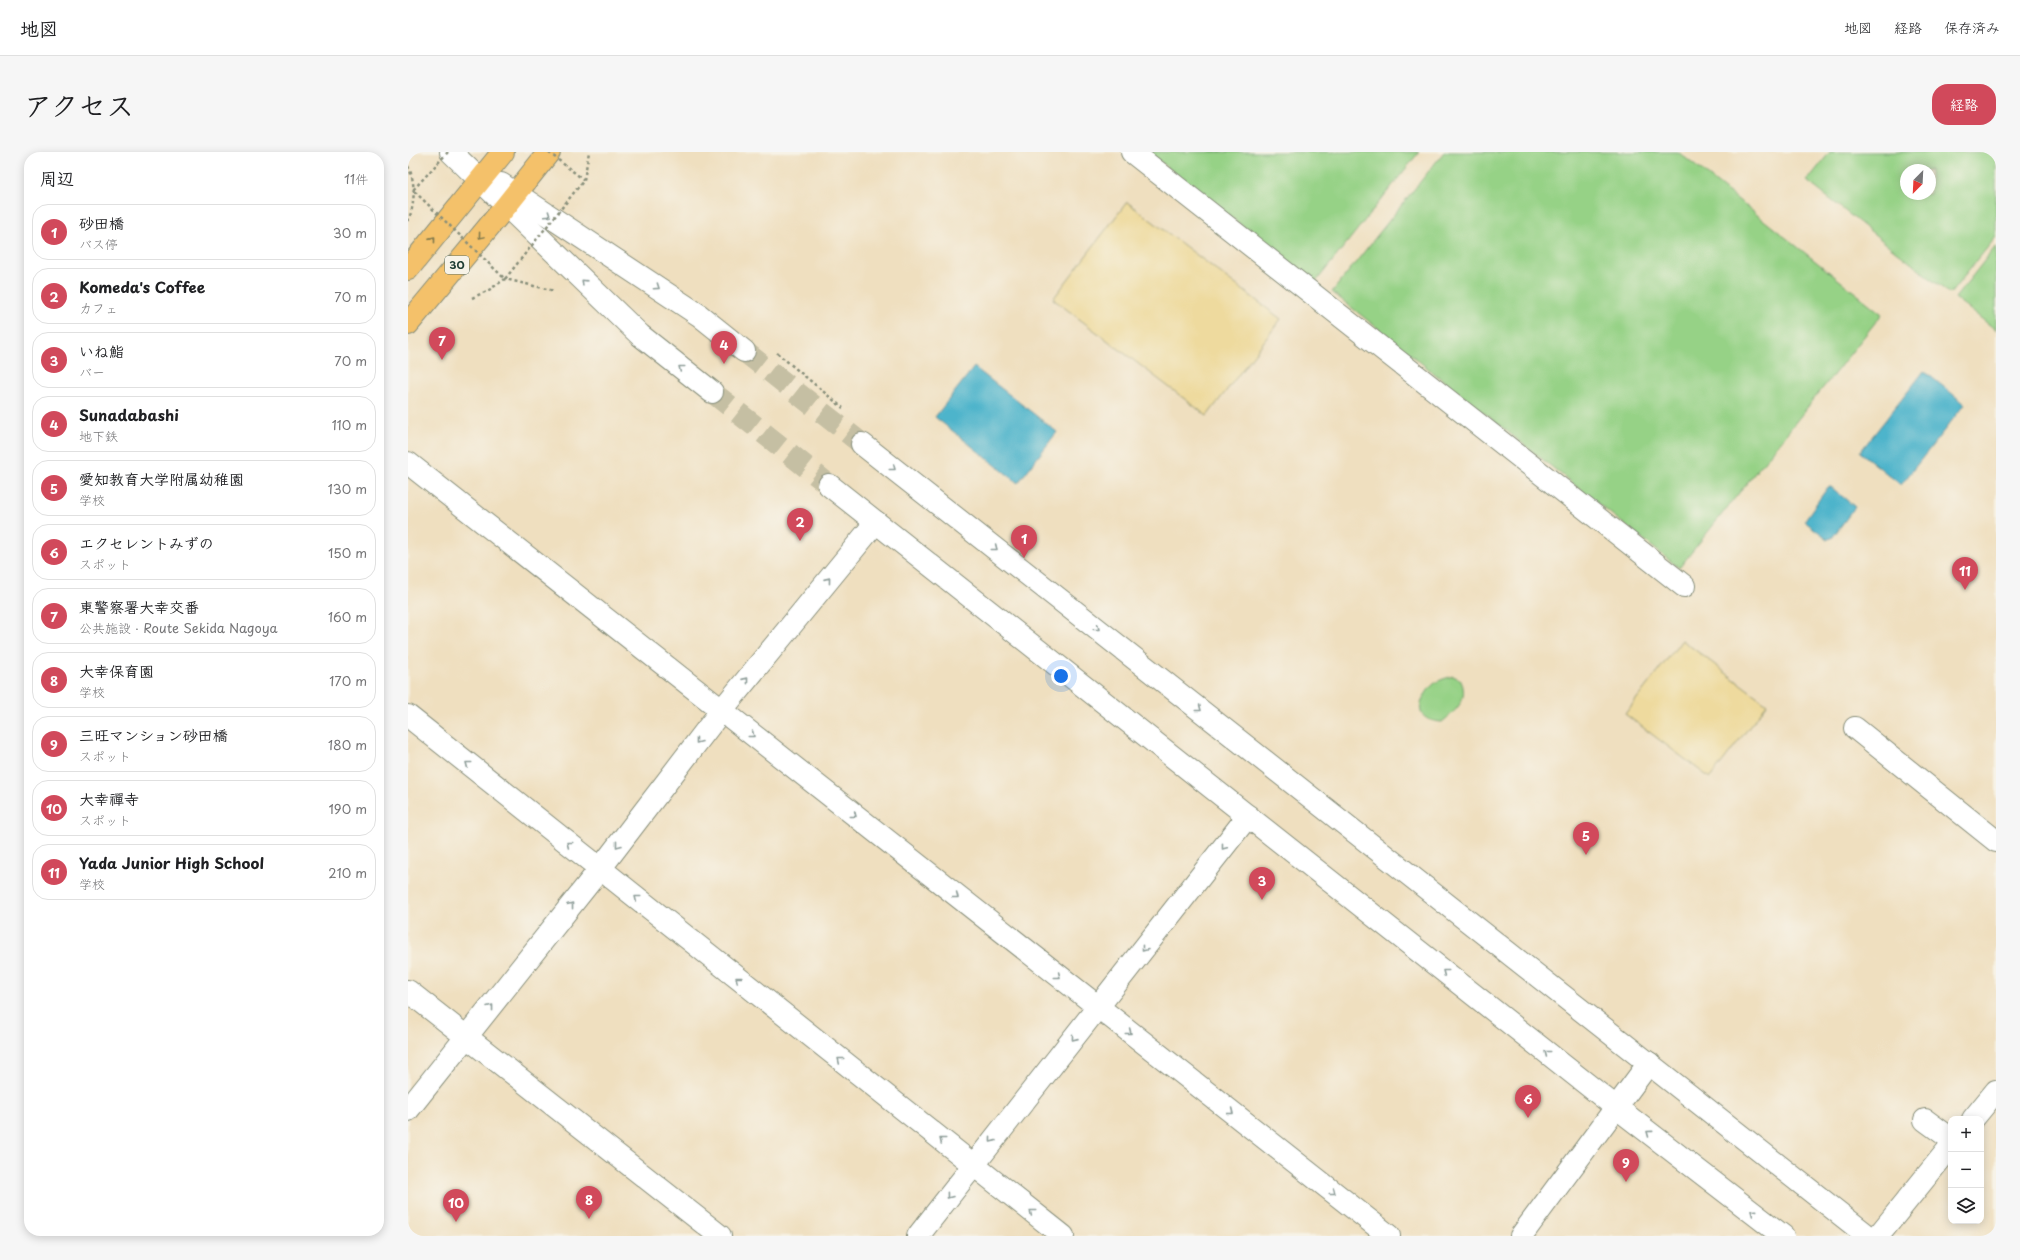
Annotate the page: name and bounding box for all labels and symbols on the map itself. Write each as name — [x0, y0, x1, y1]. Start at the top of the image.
north arrow — [1900, 164, 1936, 200]
one-way arrow — [544, 211, 551, 218]
one-way arrow — [479, 231, 486, 239]
one-way arrow — [428, 237, 435, 244]
road number: 30 — [445, 256, 469, 274]
one-way arrow — [581, 279, 589, 286]
one-way arrow — [653, 283, 660, 290]
pin: 7 — [429, 327, 455, 360]
pin: 4 — [711, 331, 737, 364]
one-way arrow — [679, 366, 686, 373]
one-way arrow — [888, 463, 895, 470]
pin: 2 — [787, 508, 813, 541]
pin: 1 — [1011, 525, 1037, 558]
one-way arrow — [991, 543, 998, 550]
pin: 11 — [1952, 557, 1978, 590]
one-way arrow — [824, 577, 831, 584]
one-way arrow — [1093, 624, 1100, 631]
your location — [1051, 666, 1071, 686]
one-way arrow — [742, 678, 749, 685]
one-way arrow — [1195, 704, 1202, 711]
one-way arrow — [748, 730, 755, 737]
one-way arrow — [695, 737, 702, 744]
one-way arrow — [465, 761, 472, 768]
one-way arrow — [850, 811, 857, 818]
pin: 5 — [1573, 822, 1599, 855]
one-way arrow — [616, 840, 623, 847]
one-way arrow — [567, 842, 574, 849]
one-way arrow — [1221, 842, 1228, 849]
pin: 3 — [1249, 867, 1275, 900]
one-way arrow — [952, 891, 959, 898]
one-way arrow — [634, 895, 641, 902]
one-way arrow — [567, 902, 574, 910]
one-way arrow — [1141, 945, 1148, 952]
one-way arrow — [1443, 970, 1450, 977]
one-way arrow — [1054, 972, 1061, 979]
one-way arrow — [736, 976, 743, 983]
one-way arrow — [486, 1005, 493, 1012]
one-way arrow — [1124, 1027, 1131, 1034]
one-way arrow — [1071, 1034, 1078, 1041]
one-way arrow — [1545, 1051, 1552, 1058]
one-way arrow — [838, 1057, 845, 1064]
pin: 6 — [1515, 1085, 1541, 1118]
one-way arrow — [1226, 1107, 1233, 1114]
one-way arrow — [1647, 1131, 1654, 1138]
one-way arrow — [990, 1135, 997, 1142]
one-way arrow — [939, 1138, 946, 1145]
pin: 9 — [1613, 1149, 1639, 1182]
pin: 8 — [576, 1186, 602, 1219]
one-way arrow — [1329, 1187, 1336, 1194]
pin: 10 — [443, 1189, 469, 1222]
one-way arrow — [946, 1191, 953, 1198]
one-way arrow — [1030, 1210, 1037, 1217]
one-way arrow — [1750, 1210, 1757, 1217]

